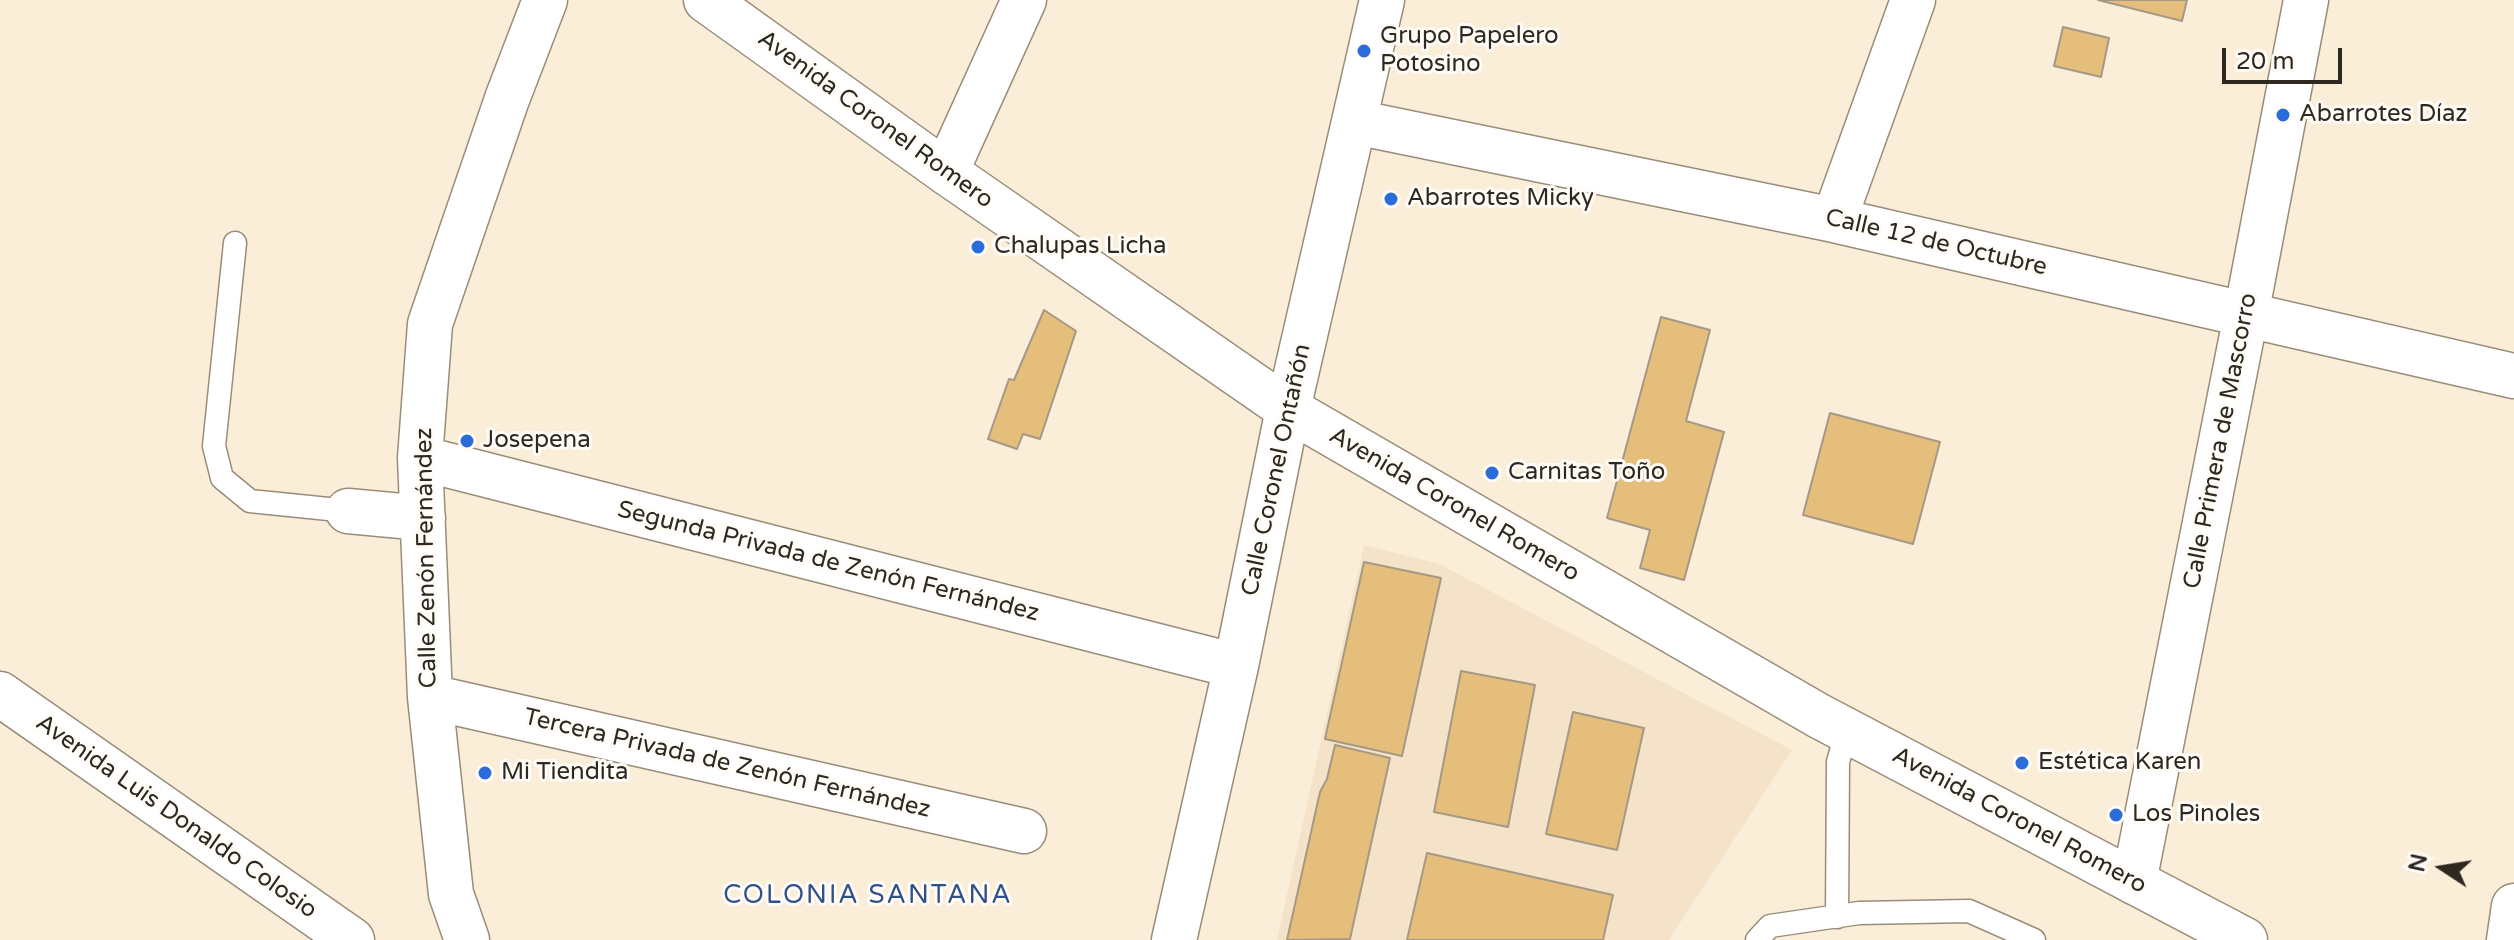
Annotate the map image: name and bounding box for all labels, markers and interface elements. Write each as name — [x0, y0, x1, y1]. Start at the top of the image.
place label: Grupo Papelero Potosino — [1380, 23, 1559, 79]
street label: Avenida Coronel Romero — [752, 25, 998, 215]
scale bar — [2226, 32, 2346, 82]
marker: Grupo Papelero Potosino — [1355, 42, 1373, 60]
text: 20 m — [2236, 47, 2294, 76]
place label: Abarrotes Díaz — [2299, 101, 2467, 129]
marker: Abarrotes Díaz — [2274, 106, 2292, 124]
place label: Abarrotes Micky — [1407, 185, 1594, 213]
marker: Abarrotes Micky — [1382, 190, 1400, 208]
street label: Calle 12 de Octubre — [1822, 203, 2050, 283]
place label: Chalupas Licha — [994, 233, 1166, 261]
marker: Chalupas Licha — [969, 238, 987, 256]
street label: Calle Primera de Mascorro — [2178, 291, 2264, 591]
street label: Calle Coronel Ontañón — [1236, 341, 1318, 599]
street label: Avenida Coronel Romero — [1324, 422, 1584, 588]
street label: Calle Zenón Fernández — [410, 427, 444, 689]
place label: Josepena — [483, 427, 591, 455]
marker: Josepena — [458, 432, 476, 450]
place label: Carnitas Toño — [1508, 459, 1665, 487]
marker: Carnitas Toño — [1483, 464, 1501, 482]
street label: Segunda Privada de Zenón Fernández — [614, 496, 1042, 628]
street label: Tercera Privada de Zenón Fernández — [521, 703, 933, 825]
street label: Avenida Luis Donaldo Colosio — [30, 709, 322, 925]
street label: Avenida Coronel Romero — [1887, 742, 2151, 900]
place label: Estética Karen — [2038, 749, 2201, 777]
marker: Estética Karen — [2013, 754, 2031, 772]
place label: Mi Tiendita — [501, 759, 628, 787]
marker: Mi Tiendita — [476, 764, 494, 782]
place label: Los Pinoles — [2132, 801, 2260, 829]
marker: Los Pinoles — [2107, 806, 2125, 824]
north arrow — [2402, 828, 2482, 908]
text: N — [2404, 852, 2433, 874]
district label: COLONIA SANTANA — [723, 880, 1013, 912]

